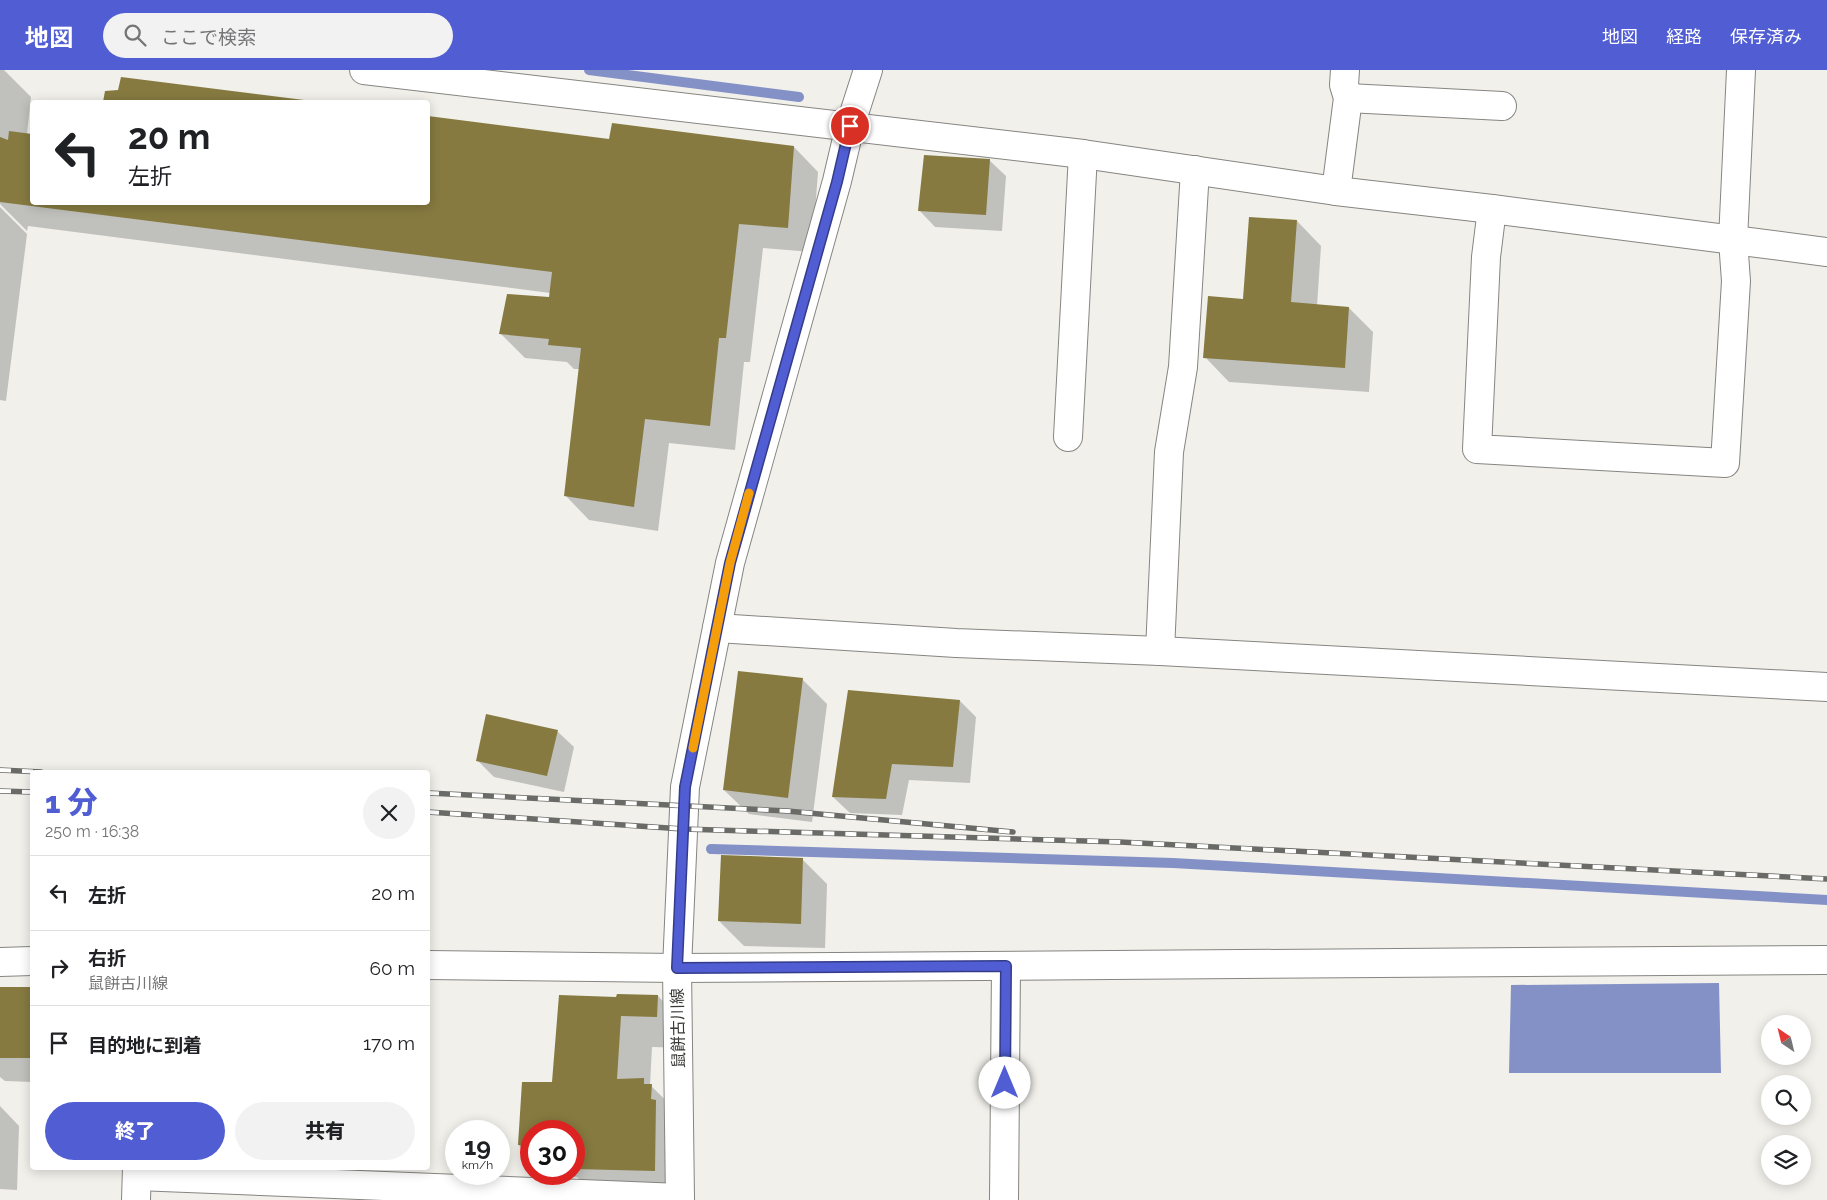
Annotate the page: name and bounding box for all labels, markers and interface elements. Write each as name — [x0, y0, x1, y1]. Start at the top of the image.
search box — [103, 13, 453, 58]
icon: search — [121, 21, 149, 49]
text: 地図 — [25, 23, 73, 52]
text: ここで検索 — [161, 26, 256, 48]
text: 地図 — [1602, 26, 1638, 47]
text: 経路 — [1666, 26, 1702, 47]
text: 保存済み — [1730, 26, 1802, 47]
pin — [829, 105, 871, 147]
icon: arrive — [836, 112, 864, 140]
text: 20 m — [128, 116, 210, 157]
icon: left — [45, 120, 110, 185]
text: 左折 — [128, 163, 172, 189]
text: 1 分 — [45, 785, 98, 820]
button: close — [363, 787, 415, 839]
text: 250 m · 16:38 — [45, 822, 139, 841]
icon: left — [45, 879, 73, 907]
text: 20 m — [371, 882, 415, 904]
text: 左折 — [88, 884, 126, 906]
text: 右折 — [88, 947, 126, 969]
icon: right — [45, 954, 73, 982]
text: 60 m — [370, 957, 415, 979]
text: 鼠餅古川線 — [88, 974, 168, 993]
street label: 鼠餅古川線 — [668, 988, 688, 1068]
north arrow — [1761, 1015, 1811, 1065]
map controls — [1761, 1015, 1811, 1185]
icon: arrive — [45, 1029, 73, 1057]
text: 170 m — [363, 1032, 415, 1054]
text: 目的地に到着 — [88, 1034, 202, 1056]
position arrow — [978, 1056, 1030, 1108]
button: search — [1761, 1075, 1811, 1125]
button: 終了 — [45, 1102, 225, 1160]
button: 共有 — [235, 1102, 415, 1160]
speed limit sign: 30 — [520, 1120, 585, 1185]
text: 19 — [464, 1131, 491, 1161]
button: layers — [1761, 1135, 1811, 1185]
text: km/h — [462, 1158, 493, 1172]

